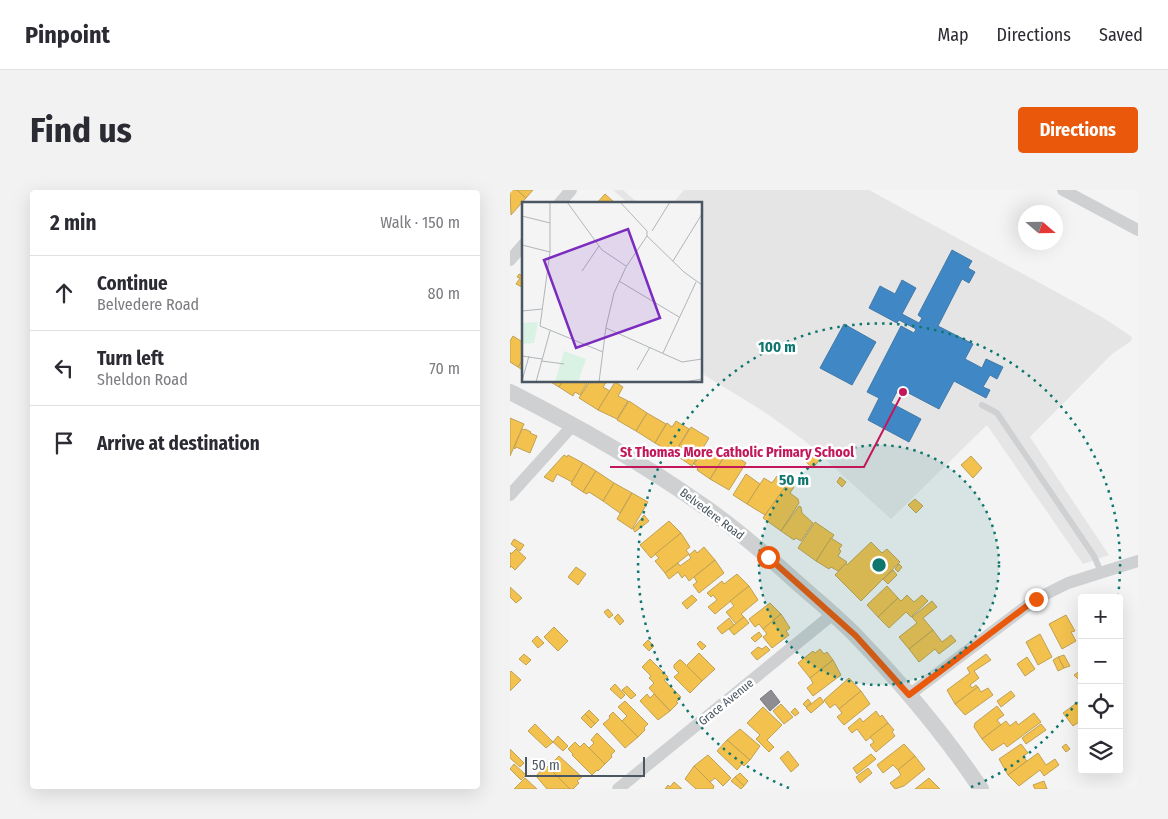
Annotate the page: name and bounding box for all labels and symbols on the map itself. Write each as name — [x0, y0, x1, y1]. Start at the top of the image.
inset map — [522, 202, 702, 382]
north arrow — [1018, 205, 1063, 250]
text: 100 m — [758, 338, 796, 356]
callout: St Thomas More Catholic Primary School — [610, 438, 864, 467]
text: St Thomas More Catholic Primary School — [620, 444, 854, 461]
text: 50 m — [779, 471, 809, 489]
street label: Belvedere Road — [677, 485, 747, 543]
route start — [757, 546, 780, 569]
centre of rings — [870, 556, 888, 574]
route end — [1025, 588, 1048, 611]
street label: Grace Avenue — [696, 676, 756, 728]
scale bar — [525, 754, 645, 777]

